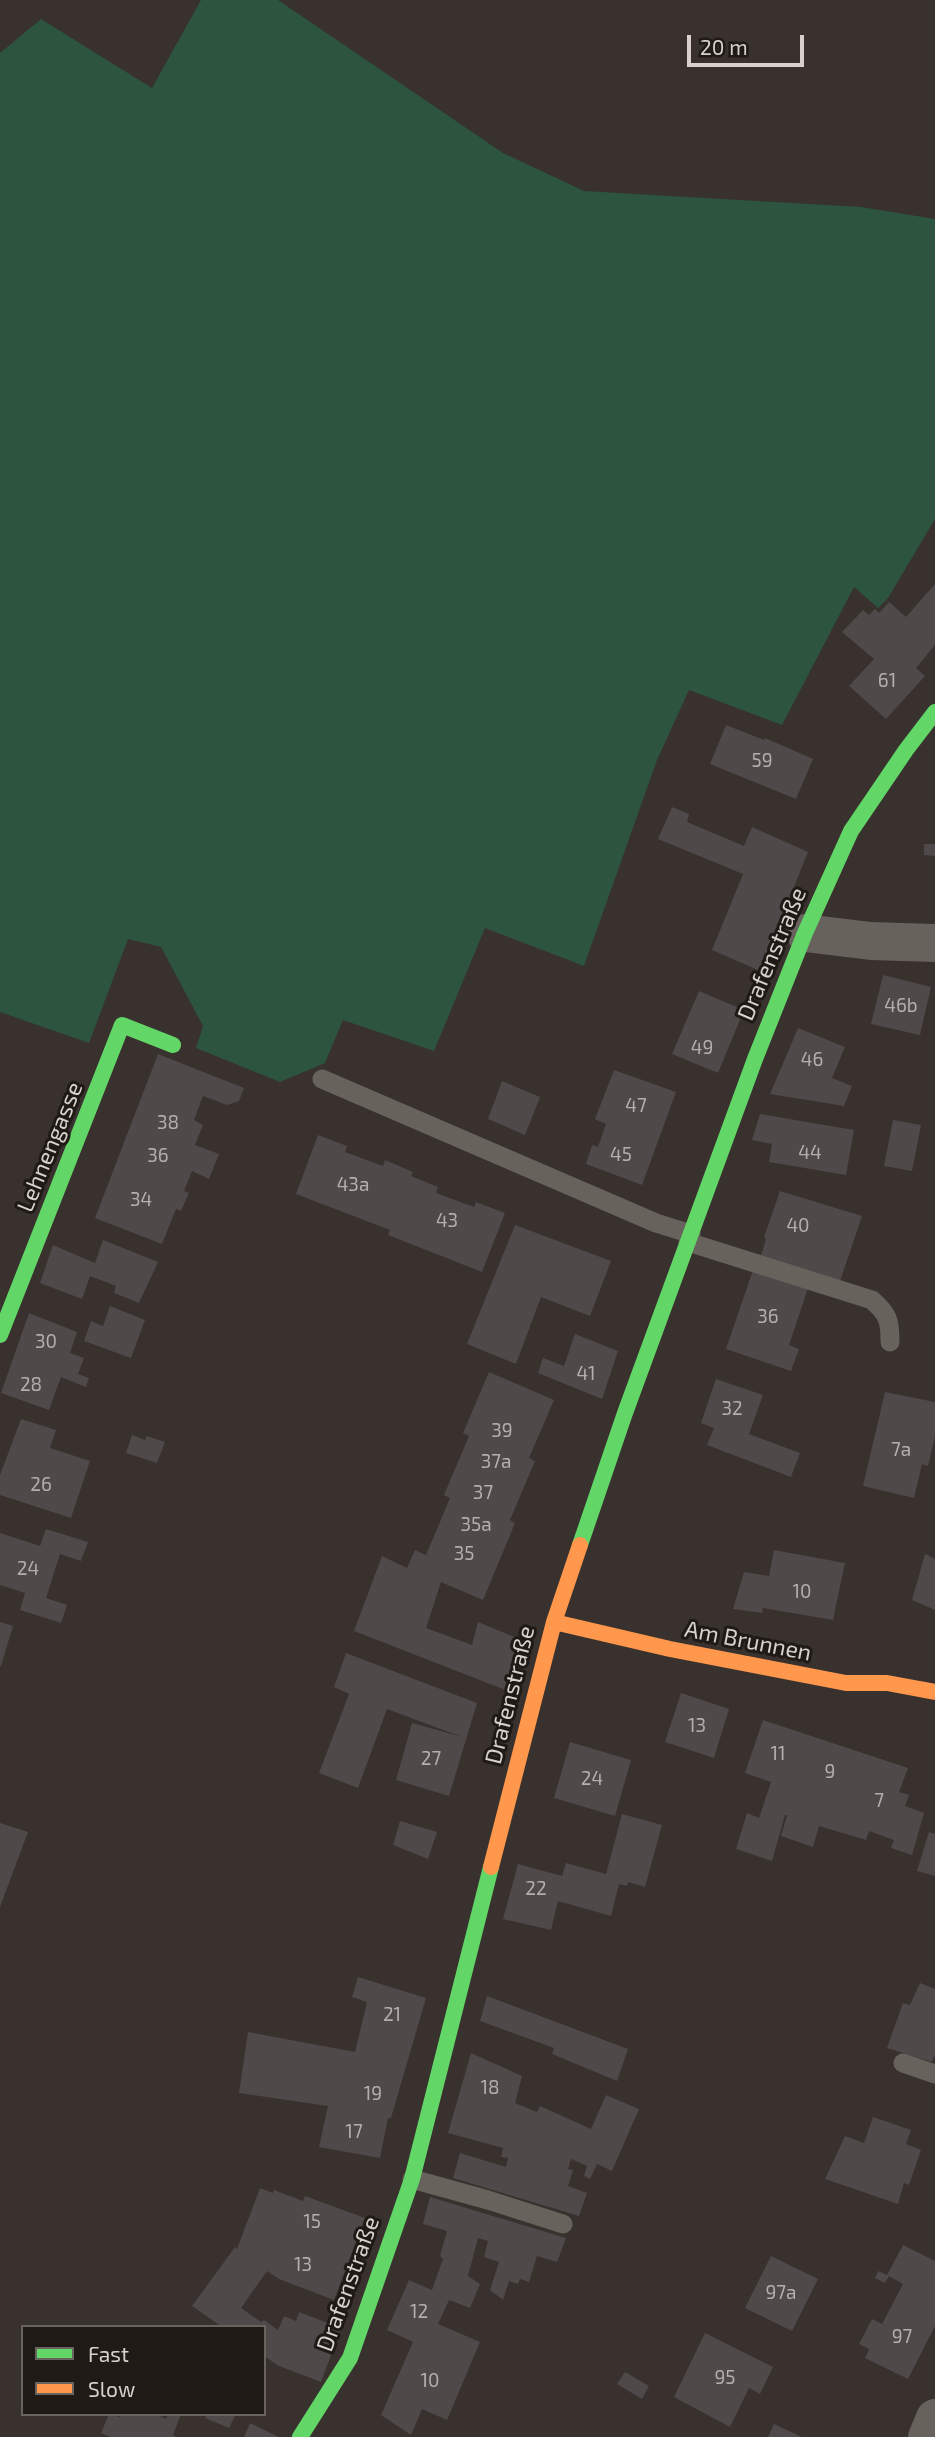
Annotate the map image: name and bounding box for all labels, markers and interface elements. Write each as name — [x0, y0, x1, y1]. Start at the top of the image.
scale bar — [690, 21, 807, 65]
text: 20 m — [700, 34, 748, 59]
house number: 61 — [878, 670, 896, 692]
house number: 59 — [751, 750, 773, 772]
street label: Drafenstraße — [732, 883, 812, 1025]
house number: 46b — [884, 995, 918, 1017]
house number: 49 — [691, 1037, 713, 1059]
house number: 46 — [801, 1049, 823, 1071]
street label: Lehnengasse — [11, 1078, 89, 1216]
house number: 47 — [625, 1095, 647, 1117]
house number: 38 — [157, 1112, 179, 1134]
house number: 44 — [798, 1142, 822, 1164]
house number: 45 — [610, 1144, 632, 1166]
house number: 36 — [147, 1145, 169, 1167]
house number: 43a — [337, 1174, 369, 1196]
house number: 34 — [130, 1189, 152, 1211]
house number: 43 — [436, 1210, 458, 1232]
house number: 40 — [786, 1215, 810, 1237]
house number: 36 — [757, 1306, 779, 1328]
house number: 30 — [35, 1331, 57, 1353]
house number: 41 — [576, 1363, 596, 1385]
house number: 28 — [20, 1374, 42, 1396]
house number: 32 — [721, 1398, 743, 1420]
house number: 39 — [491, 1420, 513, 1442]
house number: 7a — [891, 1439, 911, 1461]
house number: 37a — [481, 1451, 511, 1473]
house number: 26 — [30, 1474, 52, 1496]
house number: 37 — [473, 1482, 493, 1504]
house number: 35a — [460, 1514, 492, 1536]
house number: 35 — [454, 1543, 474, 1565]
house number: 24 — [17, 1558, 39, 1580]
house number: 10 — [792, 1581, 812, 1603]
street label: Am Brunnen — [682, 1615, 814, 1667]
street label: Drafenstraße — [479, 1623, 541, 1767]
house number: 13 — [688, 1715, 706, 1737]
house number: 11 — [770, 1743, 786, 1765]
house number: 27 — [421, 1748, 441, 1770]
house number: 9 — [825, 1761, 835, 1783]
house number: 24 — [581, 1768, 603, 1790]
house number: 7 — [874, 1790, 884, 1812]
house number: 22 — [525, 1878, 547, 1900]
house number: 21 — [383, 2004, 401, 2026]
house number: 18 — [480, 2077, 500, 2099]
house number: 19 — [364, 2083, 382, 2105]
house number: 17 — [345, 2121, 363, 2143]
house number: 15 — [303, 2211, 321, 2233]
street label: Drafenstraße — [311, 2213, 385, 2355]
house number: 13 — [294, 2254, 312, 2276]
house number: 97a — [765, 2282, 797, 2304]
house number: 12 — [410, 2301, 428, 2323]
legend — [21, 2325, 266, 2416]
house number: 97 — [892, 2326, 912, 2348]
text: Fast — [88, 2341, 129, 2366]
house number: 95 — [714, 2367, 736, 2389]
house number: 10 — [420, 2370, 440, 2392]
text: Slow — [88, 2376, 135, 2401]

